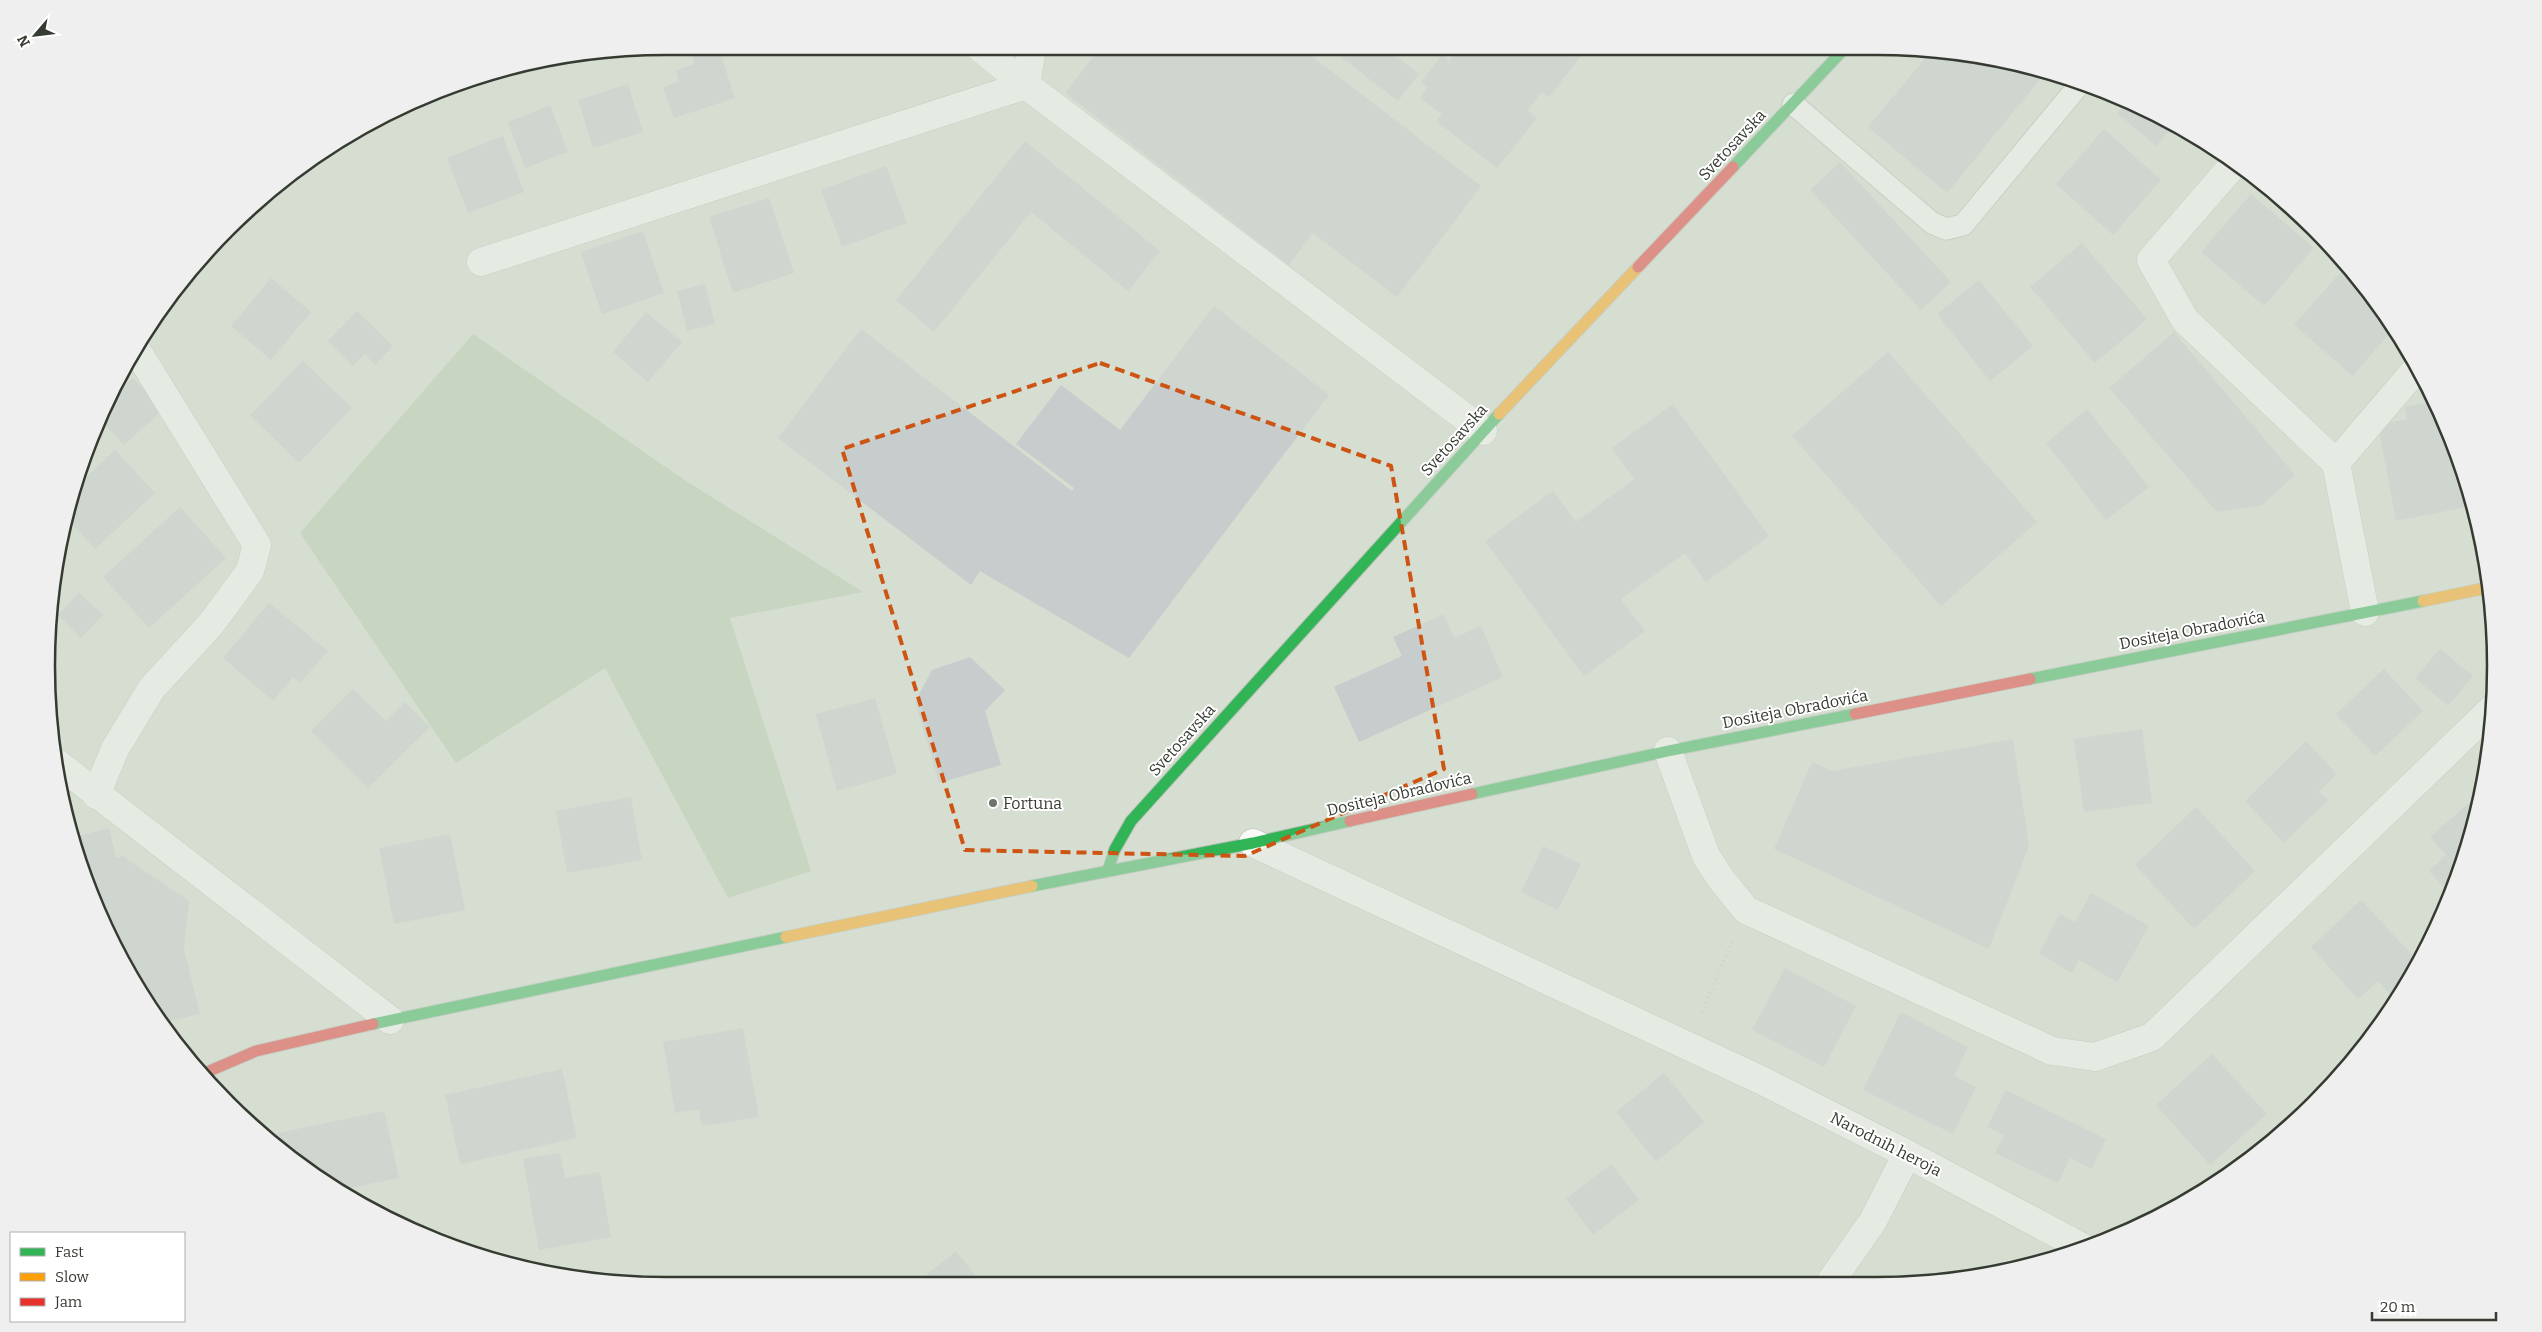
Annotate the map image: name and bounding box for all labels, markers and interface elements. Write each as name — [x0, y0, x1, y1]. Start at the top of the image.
north arrow — [10, 10, 60, 60]
text: N — [14, 32, 34, 50]
street label: Svetosavska — [1694, 106, 1770, 184]
street label: Svetosavska — [1417, 400, 1491, 480]
street label: Dositeja Obradovića — [2118, 607, 2267, 653]
street label: Dositeja Obradovića — [1721, 686, 1870, 732]
street label: Svetosavska — [1145, 700, 1219, 780]
street label: Dositeja Obradovića — [1325, 768, 1473, 820]
place label: Fortuna — [1003, 794, 1062, 813]
marker: Fortuna — [987, 797, 999, 809]
street label: Narodnih heroja — [1827, 1108, 1945, 1180]
legend — [10, 1232, 185, 1322]
text: Fast — [55, 1243, 84, 1261]
text: Slow — [55, 1268, 90, 1286]
scale bar — [2372, 1290, 2496, 1322]
text: Jam — [54, 1293, 83, 1311]
text: 20 m — [2380, 1298, 2416, 1316]

